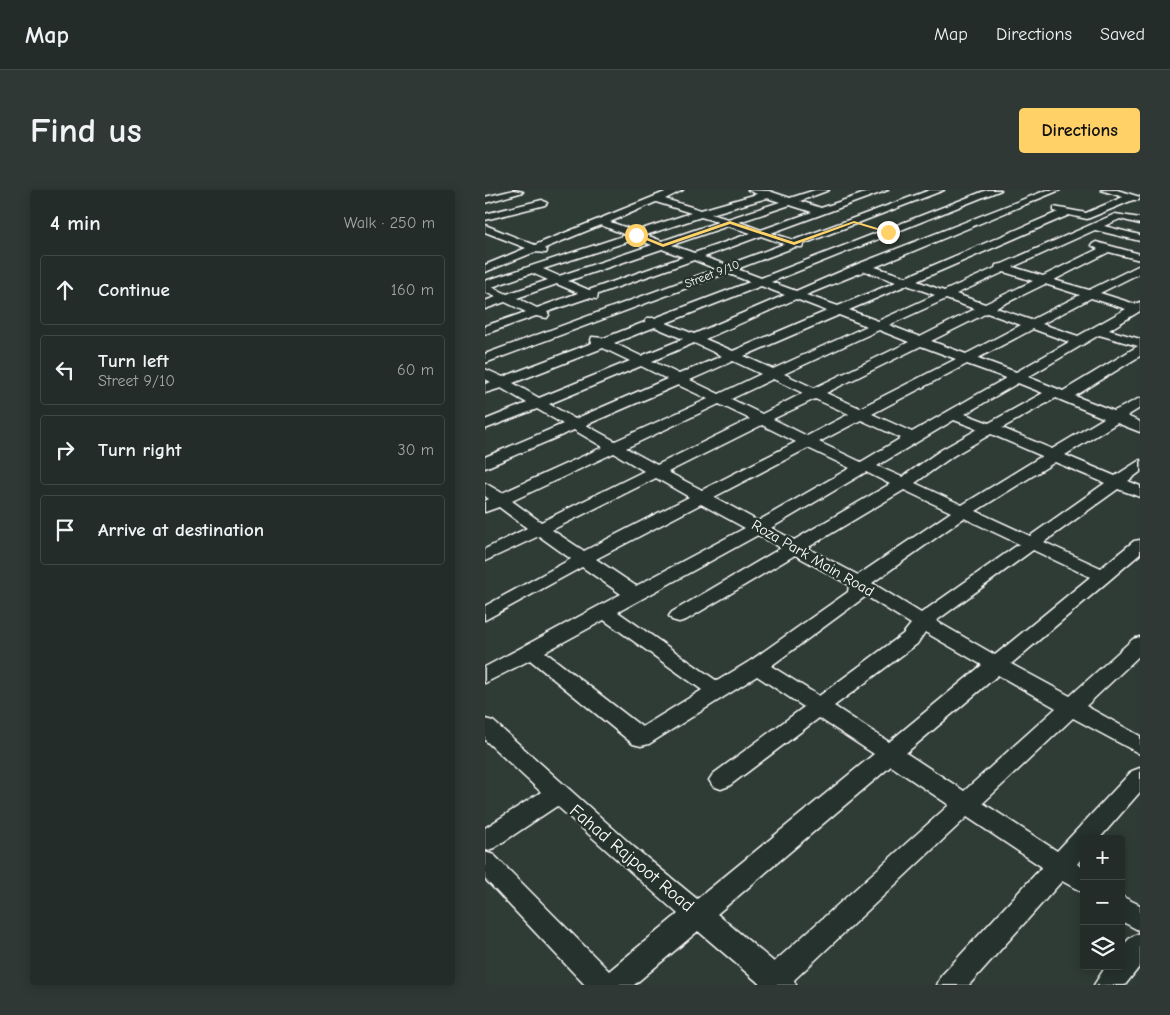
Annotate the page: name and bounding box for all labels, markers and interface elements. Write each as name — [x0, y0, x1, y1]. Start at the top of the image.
text: Map — [25, 21, 69, 49]
text: Map — [934, 24, 968, 45]
text: Directions — [996, 24, 1072, 45]
text: Saved — [1100, 24, 1145, 45]
button: Directions — [1019, 108, 1140, 153]
text: Find us — [30, 110, 142, 151]
text: 4 min — [50, 211, 101, 235]
text: Walk · 250 m — [344, 214, 435, 232]
route end — [877, 221, 900, 244]
route start — [625, 224, 648, 247]
street label: Street 9/10 — [683, 257, 741, 291]
icon: ahead — [51, 276, 79, 304]
text: Continue — [98, 279, 170, 301]
text: 160 m — [391, 281, 434, 299]
text: Turn left — [98, 350, 169, 372]
icon: left — [51, 356, 79, 384]
text: 60 m — [397, 361, 434, 379]
text: Street 9/10 — [98, 372, 175, 390]
icon: right — [51, 436, 79, 464]
text: Turn right — [98, 439, 182, 461]
text: 30 m — [398, 441, 434, 459]
icon: arrive — [51, 516, 79, 544]
street label: Roza Park Main Road — [749, 516, 877, 600]
text: Arrive at destination — [98, 519, 264, 541]
street label: Fahad Rajpoot Road — [565, 800, 698, 916]
map controls — [1080, 835, 1125, 970]
button: + — [1080, 835, 1125, 880]
button: − — [1080, 880, 1125, 925]
button: layers — [1080, 925, 1125, 970]

